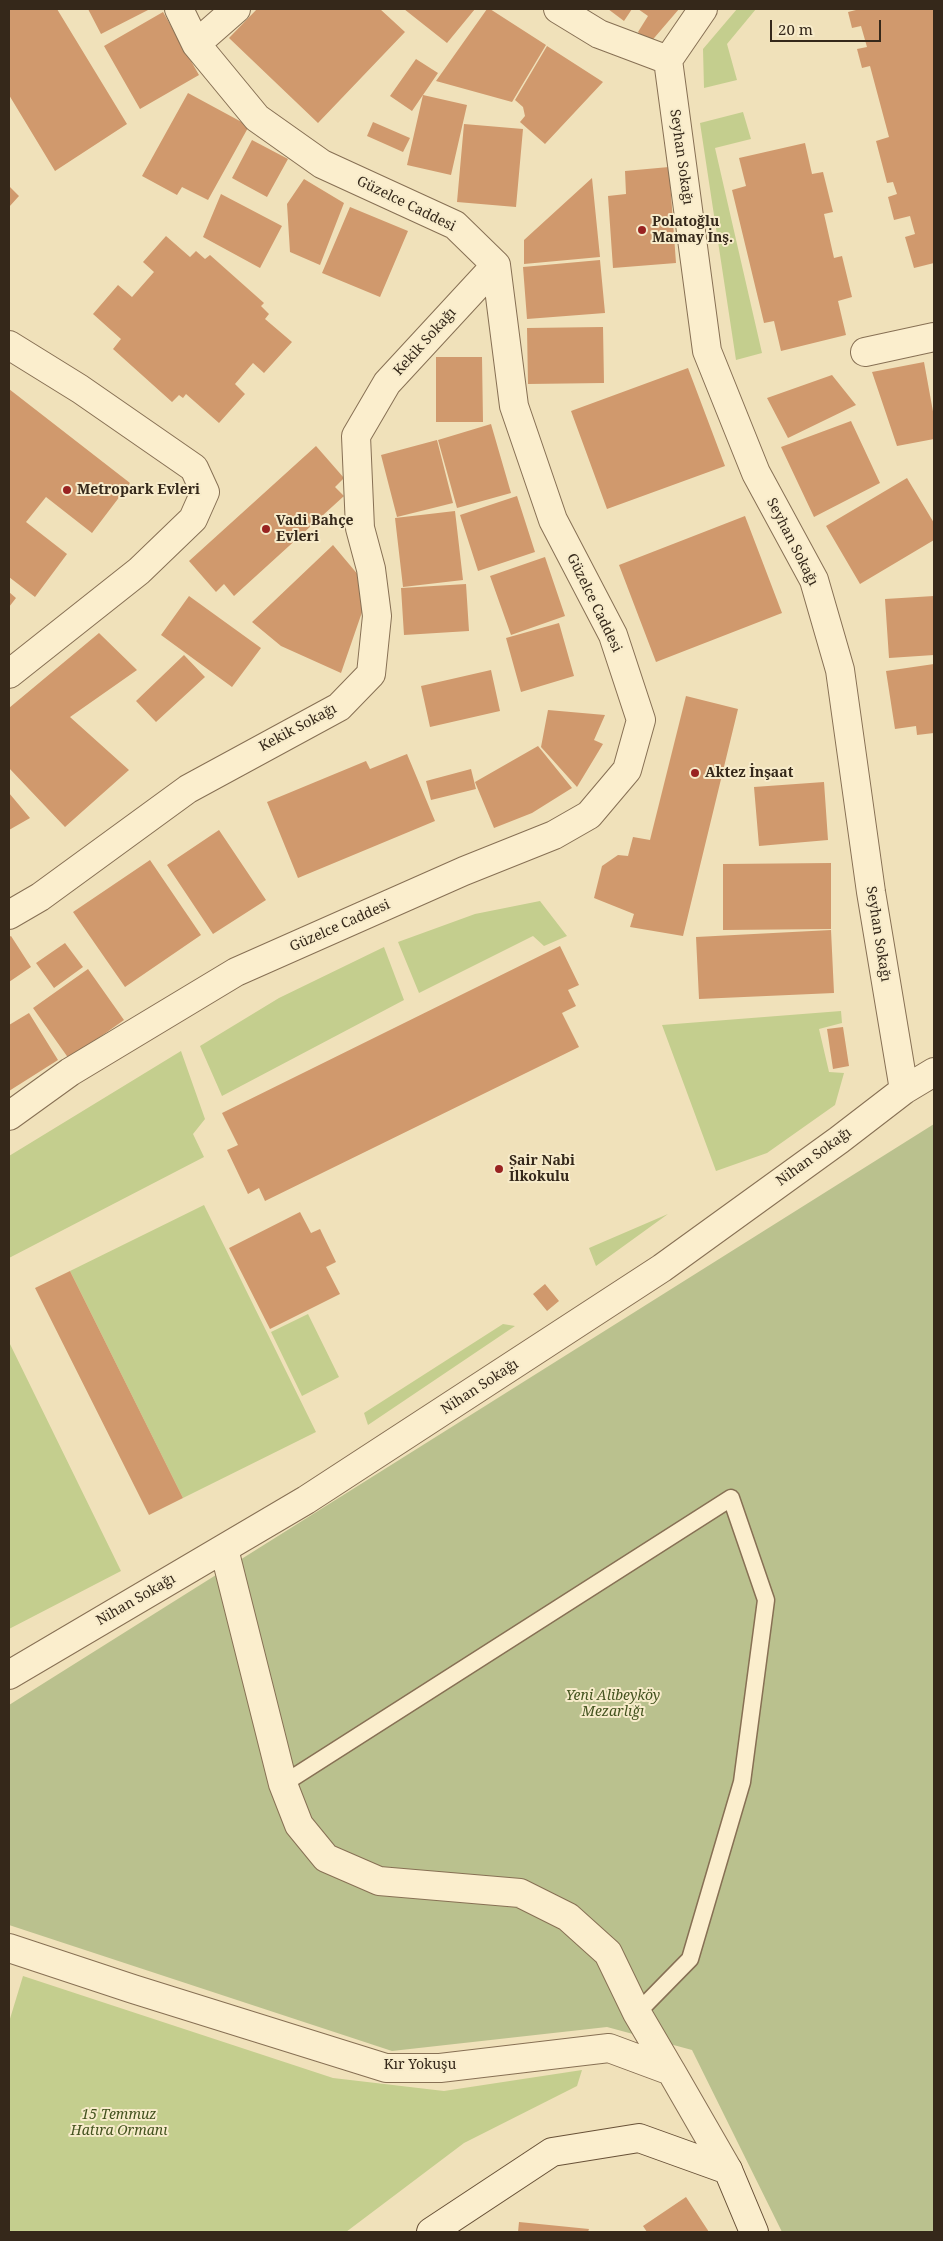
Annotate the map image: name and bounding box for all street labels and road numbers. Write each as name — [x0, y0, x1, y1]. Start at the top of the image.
street label: Seyhan Sokağı — [666, 108, 696, 206]
street label: Güzelce Caddesi — [354, 173, 458, 235]
street label: Kekik Sokağı — [390, 305, 460, 379]
street label: Seyhan Sokağı — [763, 495, 821, 589]
street label: Güzelce Caddesi — [563, 551, 625, 655]
street label: Kekik Sokağı — [256, 701, 340, 755]
street label: Seyhan Sokağı — [862, 885, 894, 983]
street label: Güzelce Caddesi — [287, 896, 393, 956]
street label: Nihan Sokağı — [773, 1124, 855, 1190]
street label: Nihan Sokağı — [438, 1356, 522, 1418]
street label: Nihan Sokağı — [94, 1571, 178, 1629]
street label: Kır Yokuşu — [384, 2057, 456, 2073]

